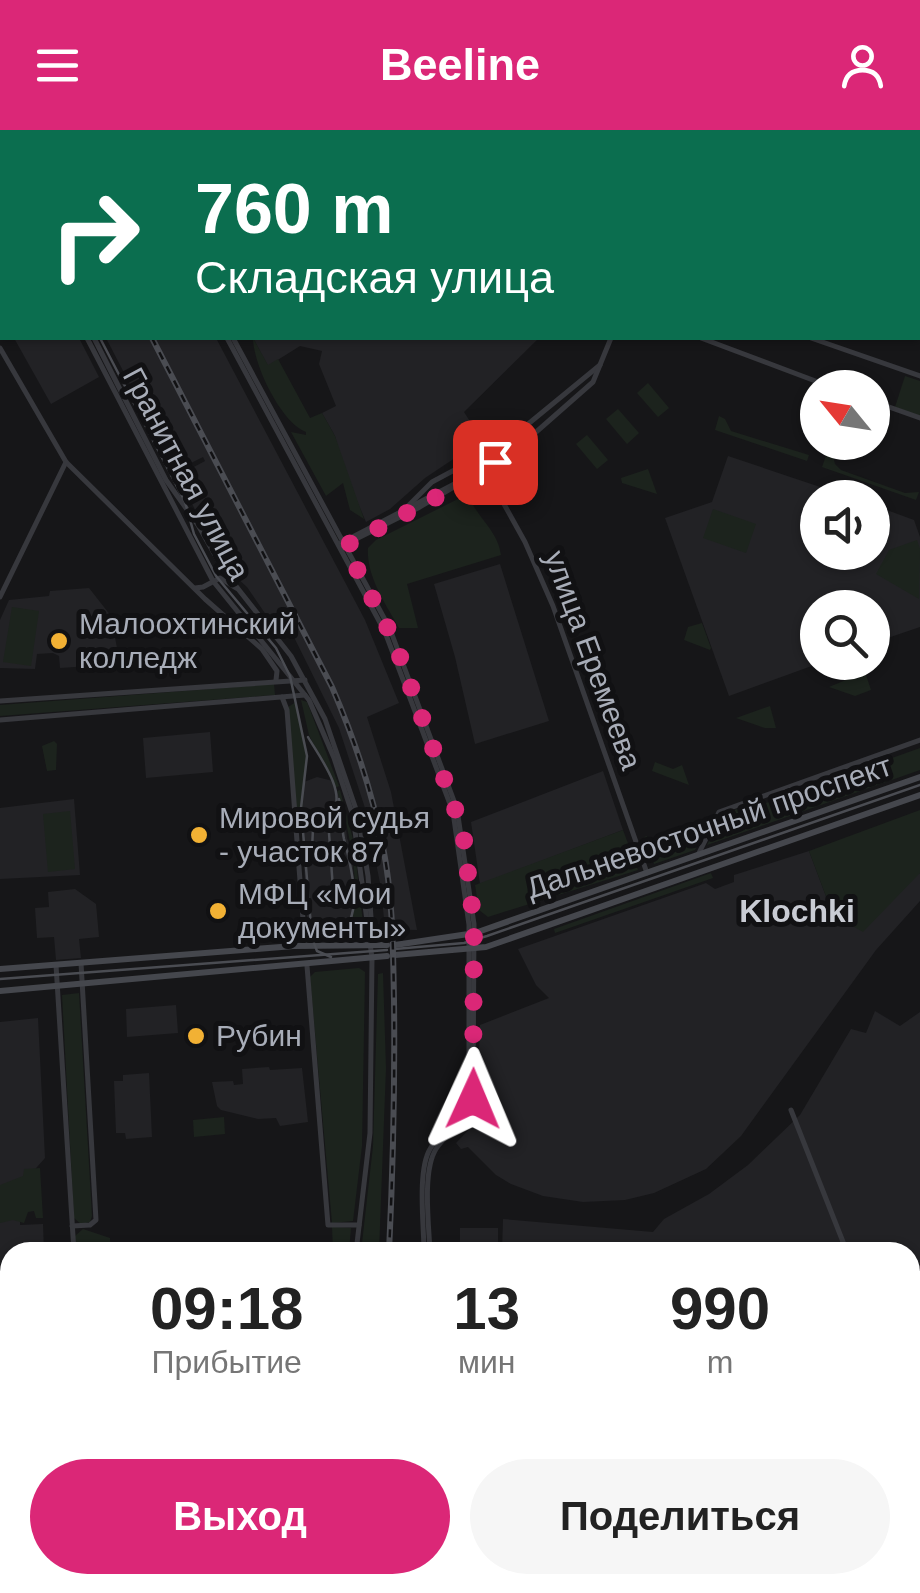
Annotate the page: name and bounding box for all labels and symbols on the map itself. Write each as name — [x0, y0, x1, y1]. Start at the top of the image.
street label: Гранитная улица — [117, 362, 256, 586]
north arrow — [800, 370, 890, 460]
pin — [453, 420, 538, 505]
street label: улица Еремеева — [539, 546, 648, 774]
place label: Малоохтинский колледж — [79, 607, 295, 674]
marker: Малоохтинский колледж — [48, 630, 70, 652]
street label: Дальневосточный проспект — [522, 748, 896, 905]
place label: Мировой судья - участок 87 — [219, 801, 430, 868]
marker: Мировой судья - участок 87 — [188, 824, 210, 846]
place label: МФЦ «Мои документы» — [238, 877, 406, 944]
district label: Klochki — [739, 893, 855, 929]
marker: МФЦ «Мои документы» — [207, 900, 229, 922]
place label: Рубин — [216, 1019, 302, 1052]
marker: Рубин — [185, 1025, 207, 1047]
position arrow — [421, 1047, 525, 1151]

